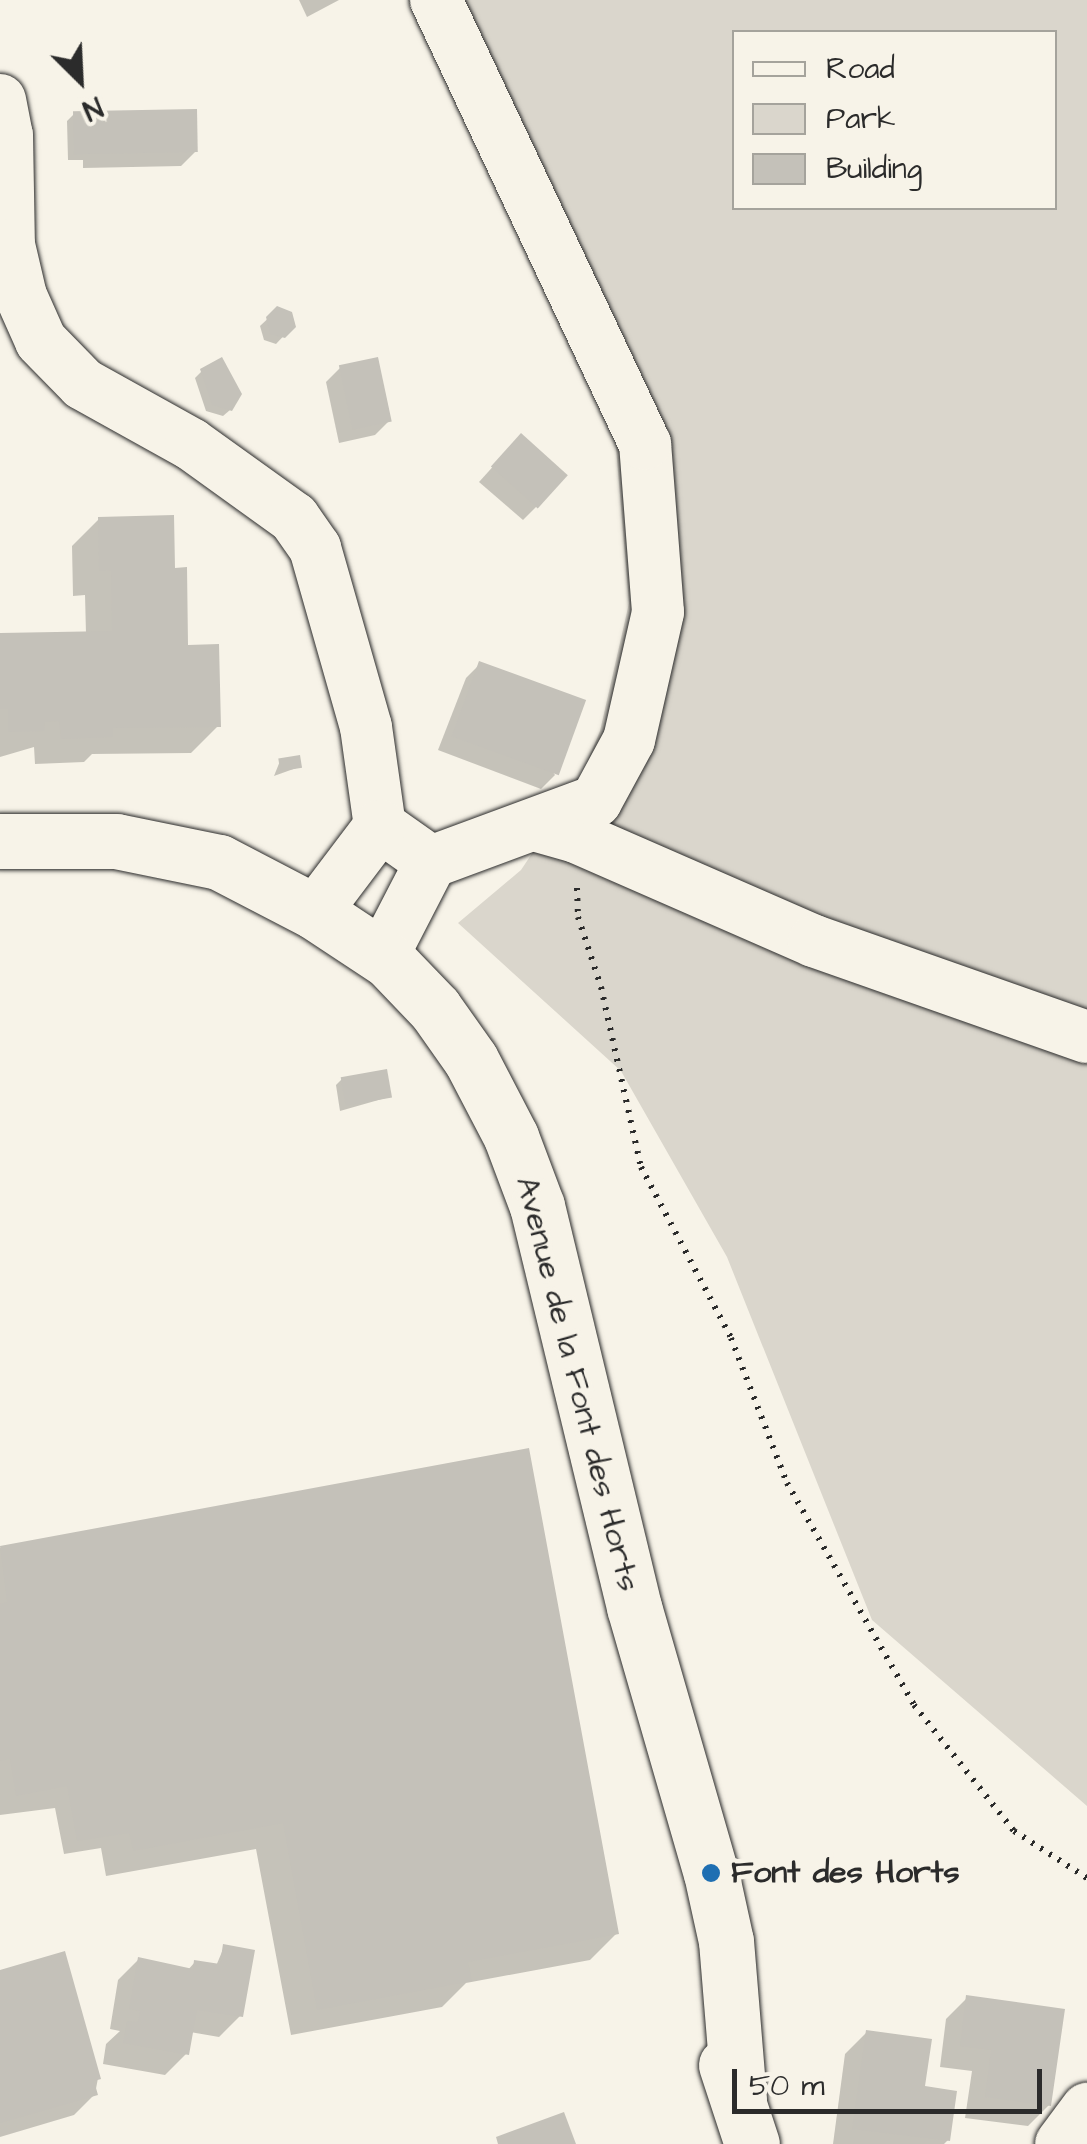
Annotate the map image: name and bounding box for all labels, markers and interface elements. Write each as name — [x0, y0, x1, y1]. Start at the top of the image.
north arrow — [30, 30, 130, 130]
legend — [732, 30, 1057, 210]
text: Road — [826, 48, 895, 90]
text: N — [76, 86, 108, 129]
text: Park — [826, 98, 895, 140]
text: Building — [826, 148, 922, 190]
street label: Avenue de la Font des Horts — [507, 1173, 647, 1595]
place label: Font des Horts — [731, 1854, 960, 1892]
marker: Font des Horts — [700, 1862, 722, 1884]
scale bar — [737, 2049, 1047, 2111]
text: 50 m — [749, 2065, 825, 2107]

